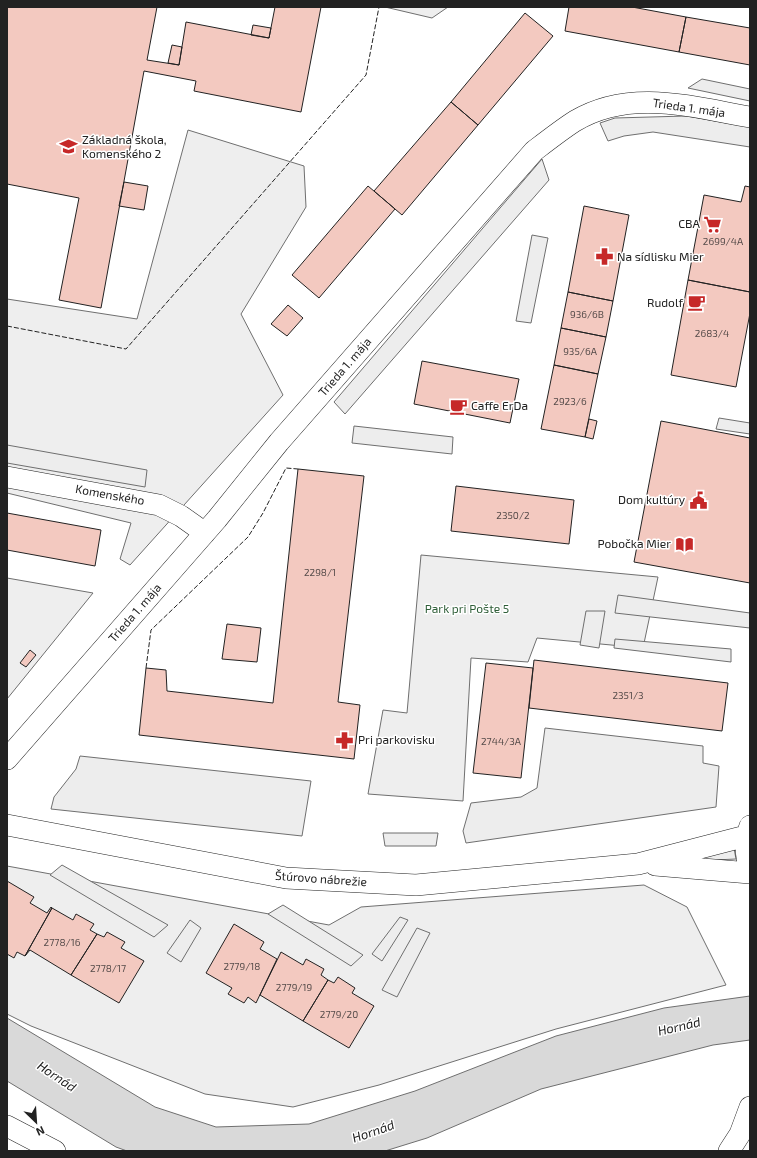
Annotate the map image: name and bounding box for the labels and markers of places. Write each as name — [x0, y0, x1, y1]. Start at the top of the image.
place label: Základná škola, Komenského 2 — [82, 132, 166, 160]
school or university icon: Základná škola, Komenského 2 — [59, 137, 79, 157]
supermarket icon: CBA — [703, 214, 723, 234]
place label: CBA — [678, 216, 701, 230]
pharmacy icon: Na sídlisku Mier — [594, 247, 614, 267]
place label: Na sídlisku Mier — [617, 249, 704, 263]
cafe icon: Rudolf — [686, 293, 706, 313]
place label: Rudolf — [647, 295, 683, 309]
cafe icon: Caffe ErDa — [448, 396, 468, 416]
place label: Caffe ErDa — [471, 398, 528, 412]
public building icon: Dom kultúry — [688, 490, 708, 510]
place label: Dom kultúry — [618, 492, 686, 506]
library icon: Pobočka Mier — [674, 534, 694, 554]
place label: Pobočka Mier — [598, 536, 671, 550]
pharmacy icon: Pri parkovisku — [335, 730, 355, 750]
place label: Pri parkovisku — [358, 732, 435, 746]

